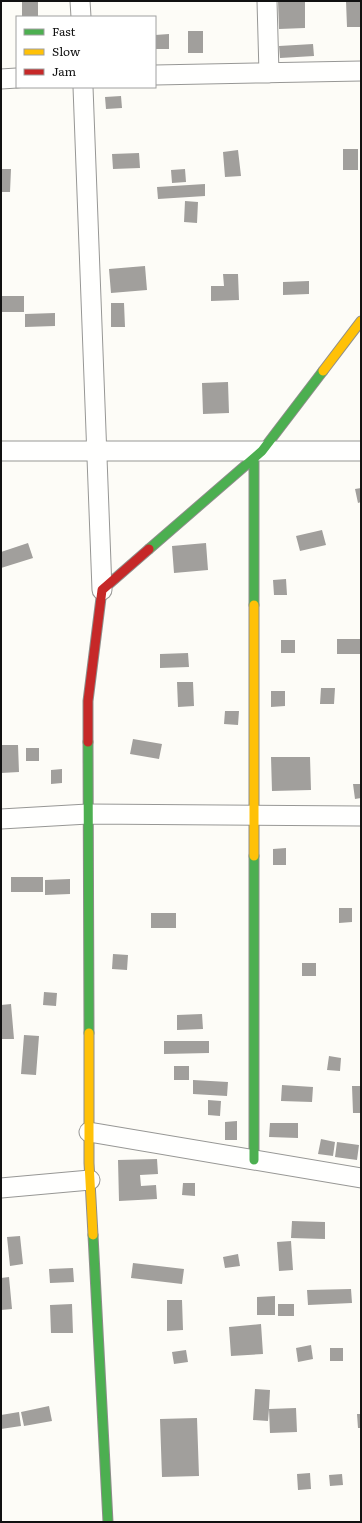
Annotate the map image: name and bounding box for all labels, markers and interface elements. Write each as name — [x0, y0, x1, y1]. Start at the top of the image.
legend — [16, 16, 156, 88]
text: Fast — [52, 22, 76, 40]
text: Slow — [52, 42, 81, 60]
text: Jam — [52, 62, 77, 80]

